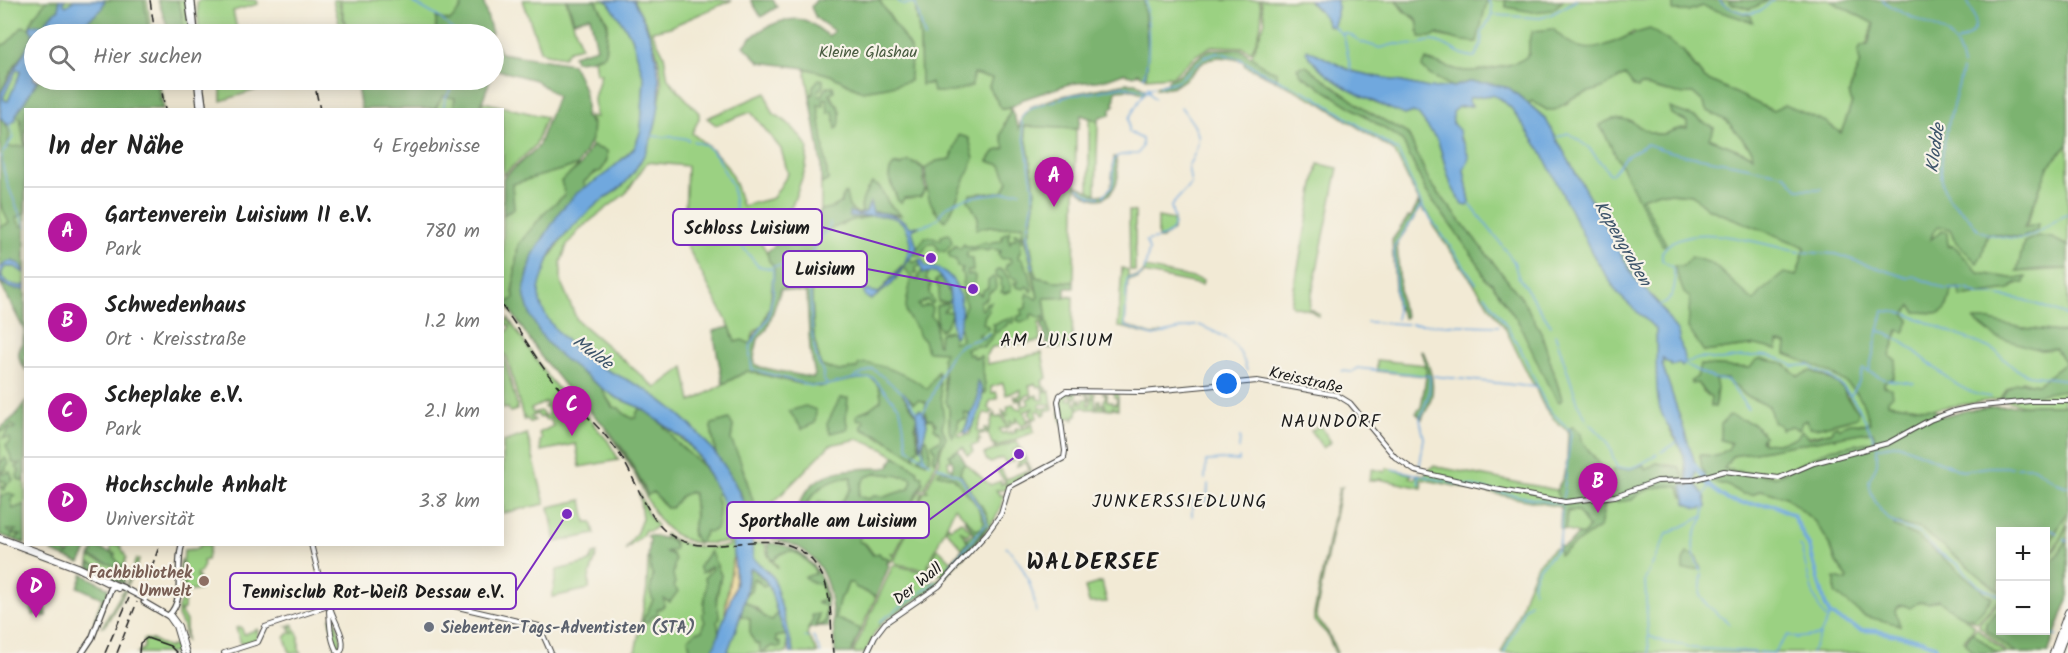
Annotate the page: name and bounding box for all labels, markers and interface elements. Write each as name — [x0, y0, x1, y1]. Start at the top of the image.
search box — [24, 24, 504, 90]
text: Hier suchen — [93, 40, 202, 75]
park label: Kleine Glashau — [819, 40, 917, 65]
icon: search — [45, 41, 78, 74]
water label: Klodde — [1919, 120, 1955, 175]
text: In der Nähe — [48, 126, 184, 168]
text: 4 Ergebnisse — [372, 131, 480, 163]
pin: A — [1034, 158, 1074, 207]
water label: Kapengraben — [1585, 195, 1659, 294]
text: Gartenverein Luisium II e.V. — [105, 199, 372, 234]
callout: Schloss Luisium — [673, 209, 822, 245]
text: Schloss Luisium — [684, 215, 810, 244]
text: A — [61, 216, 74, 248]
text: 780 m — [425, 216, 480, 248]
text: Park — [105, 234, 141, 266]
callout: Luisium — [783, 251, 867, 287]
text: Luisium — [795, 256, 855, 285]
text: Schwedenhaus — [105, 289, 246, 324]
text: B — [61, 306, 74, 338]
text: 1.2 km — [424, 306, 480, 338]
text: Ort · Kreisstraße — [105, 324, 246, 356]
district label: AM LUISIUM — [1000, 327, 1114, 356]
water label: Mulde — [566, 328, 620, 379]
street label: Kreisstraße — [1266, 360, 1345, 401]
your location — [1212, 369, 1241, 398]
text: Scheplake e.V. — [105, 379, 243, 414]
pin: C — [552, 386, 592, 436]
text: C — [61, 396, 74, 428]
text: 2.1 km — [424, 396, 480, 428]
district label: NAUNDORF — [1281, 408, 1381, 437]
text: Park — [105, 414, 141, 446]
pin: B — [1578, 464, 1618, 513]
text: Hochschule Anhalt — [105, 469, 287, 504]
text: D — [61, 486, 74, 518]
text: 3.8 km — [418, 486, 480, 518]
district label: JUNKERSSIEDLUNG — [1092, 488, 1268, 517]
callout: Sporthalle am Luisium — [727, 502, 929, 538]
text: Universität — [105, 504, 195, 536]
text: Sporthalle am Luisium — [739, 508, 917, 537]
map controls — [1996, 527, 2050, 635]
button: + — [1996, 527, 2050, 581]
district label: WALDERSEE — [1026, 546, 1160, 581]
street label: Der Wall — [888, 557, 948, 612]
place label: Fachbibliothek Umwelt — [88, 561, 193, 604]
pin: D — [16, 568, 56, 618]
callout: Tennisclub Rot-Weiß Dessau e.V. — [230, 573, 516, 609]
marker: Fachbibliothek Umwelt — [197, 574, 211, 588]
text: Tennisclub Rot-Weiß Dessau e.V. — [242, 579, 504, 608]
button: − — [1996, 581, 2050, 635]
place label: Siebenten-Tags-Adventisten (STA) — [441, 616, 695, 641]
marker: Siebenten-Tags-Adventisten (STA) — [422, 620, 436, 634]

